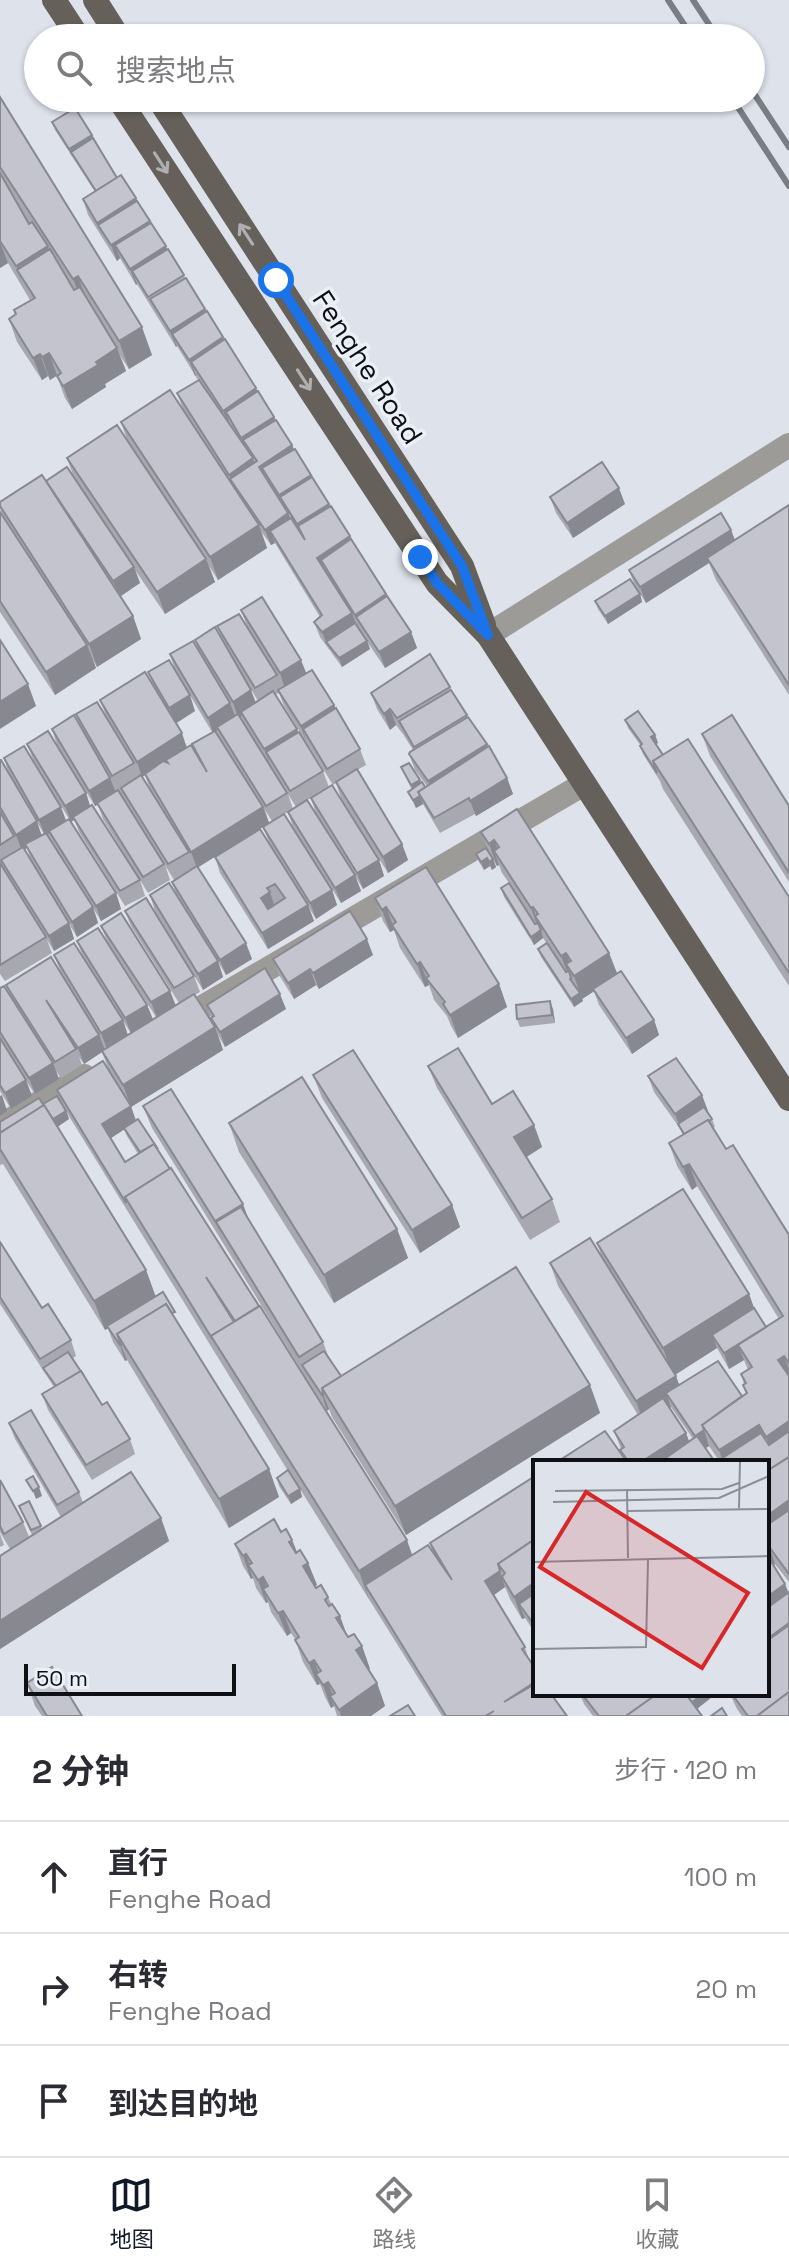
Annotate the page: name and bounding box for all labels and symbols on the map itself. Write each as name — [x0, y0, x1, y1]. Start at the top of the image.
one-way arrow — [154, 151, 170, 174]
one-way arrow — [238, 223, 255, 245]
route start — [258, 262, 294, 298]
street label: Fenghe Road — [305, 283, 431, 451]
one-way arrow — [296, 369, 312, 391]
route end — [402, 539, 438, 575]
inset map — [533, 1460, 769, 1696]
scale bar — [24, 1660, 236, 1696]

